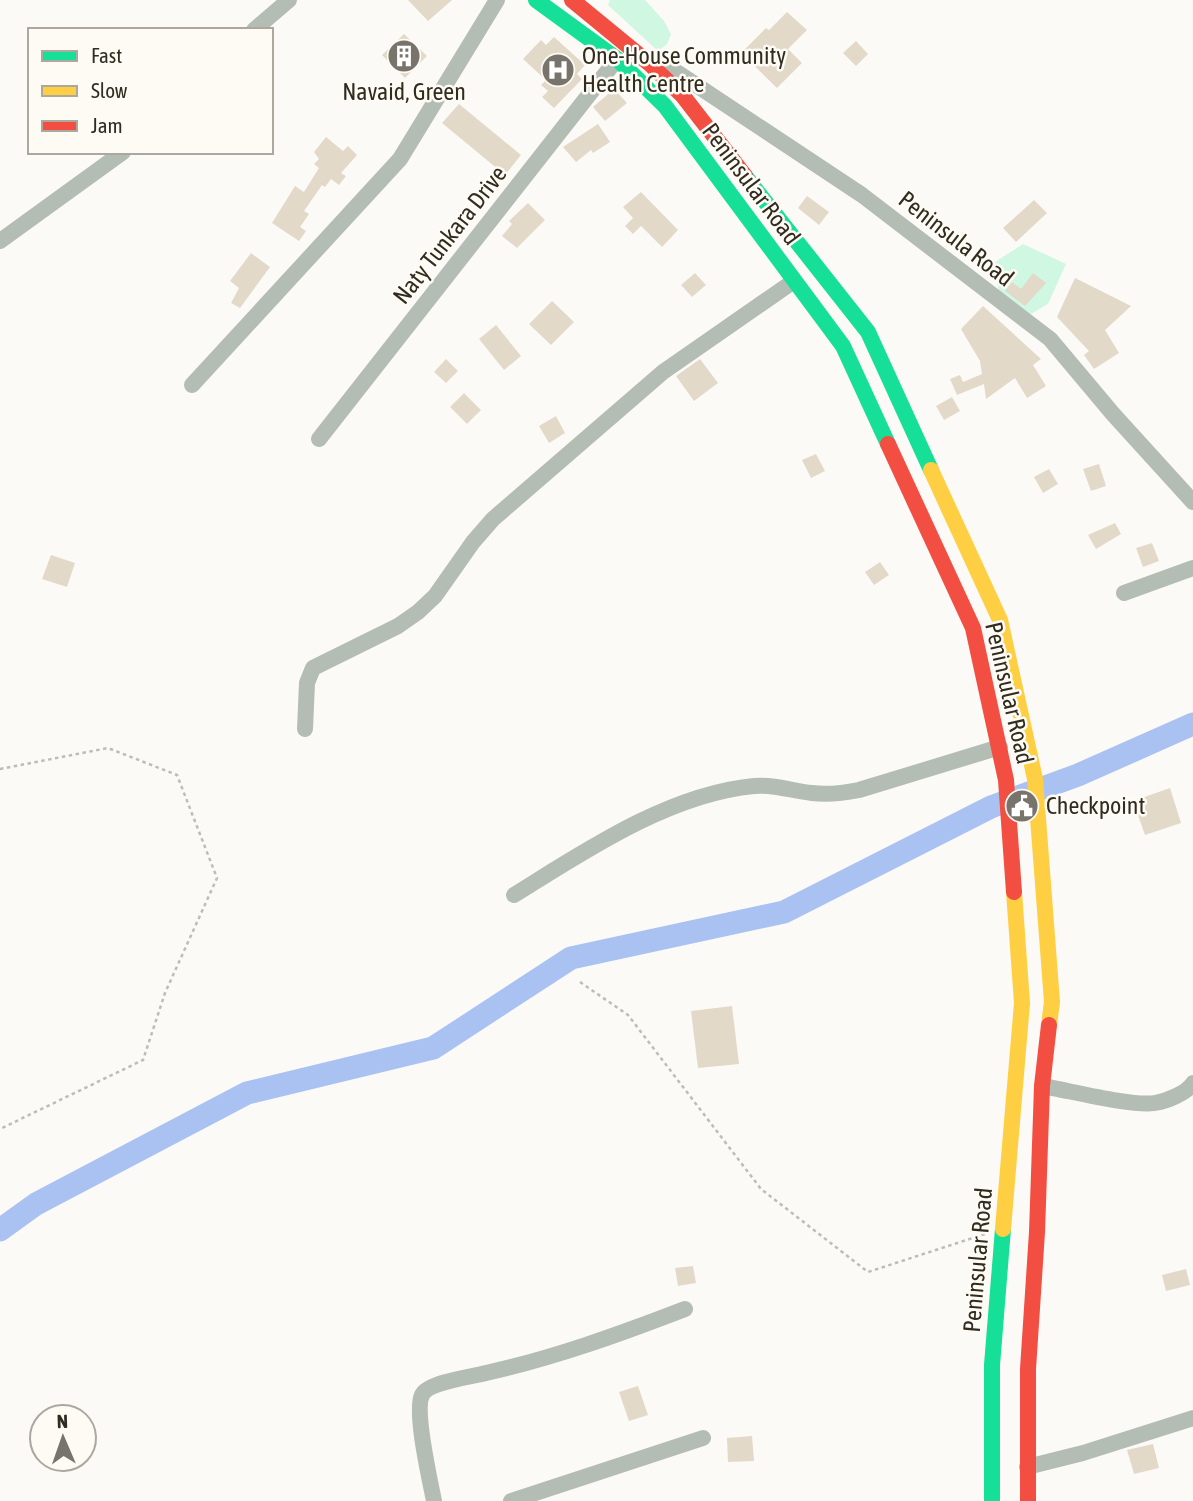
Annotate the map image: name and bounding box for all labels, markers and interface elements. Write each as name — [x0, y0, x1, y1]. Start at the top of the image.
legend — [28, 28, 273, 154]
building icon: Navaid, Green — [385, 37, 423, 75]
place label: One-House Community Health Centre — [582, 42, 786, 97]
text: Fast — [91, 43, 122, 67]
hospital icon: One-House Community Health Centre — [539, 51, 577, 89]
text: Slow — [91, 78, 128, 102]
place label: Navaid, Green — [342, 78, 466, 105]
text: Jam — [91, 113, 123, 137]
street label: Peninsular Road — [697, 118, 806, 250]
street label: Naty Tunkara Drive — [387, 160, 512, 309]
street label: Peninsula Road — [894, 186, 1019, 292]
street label: Peninsular Road — [980, 619, 1039, 767]
public building icon: Checkpoint — [1003, 787, 1041, 825]
place label: Checkpoint — [1046, 792, 1145, 819]
street label: Peninsular Road — [958, 1187, 997, 1333]
north arrow — [28, 1403, 98, 1473]
text: N — [56, 1410, 68, 1432]

